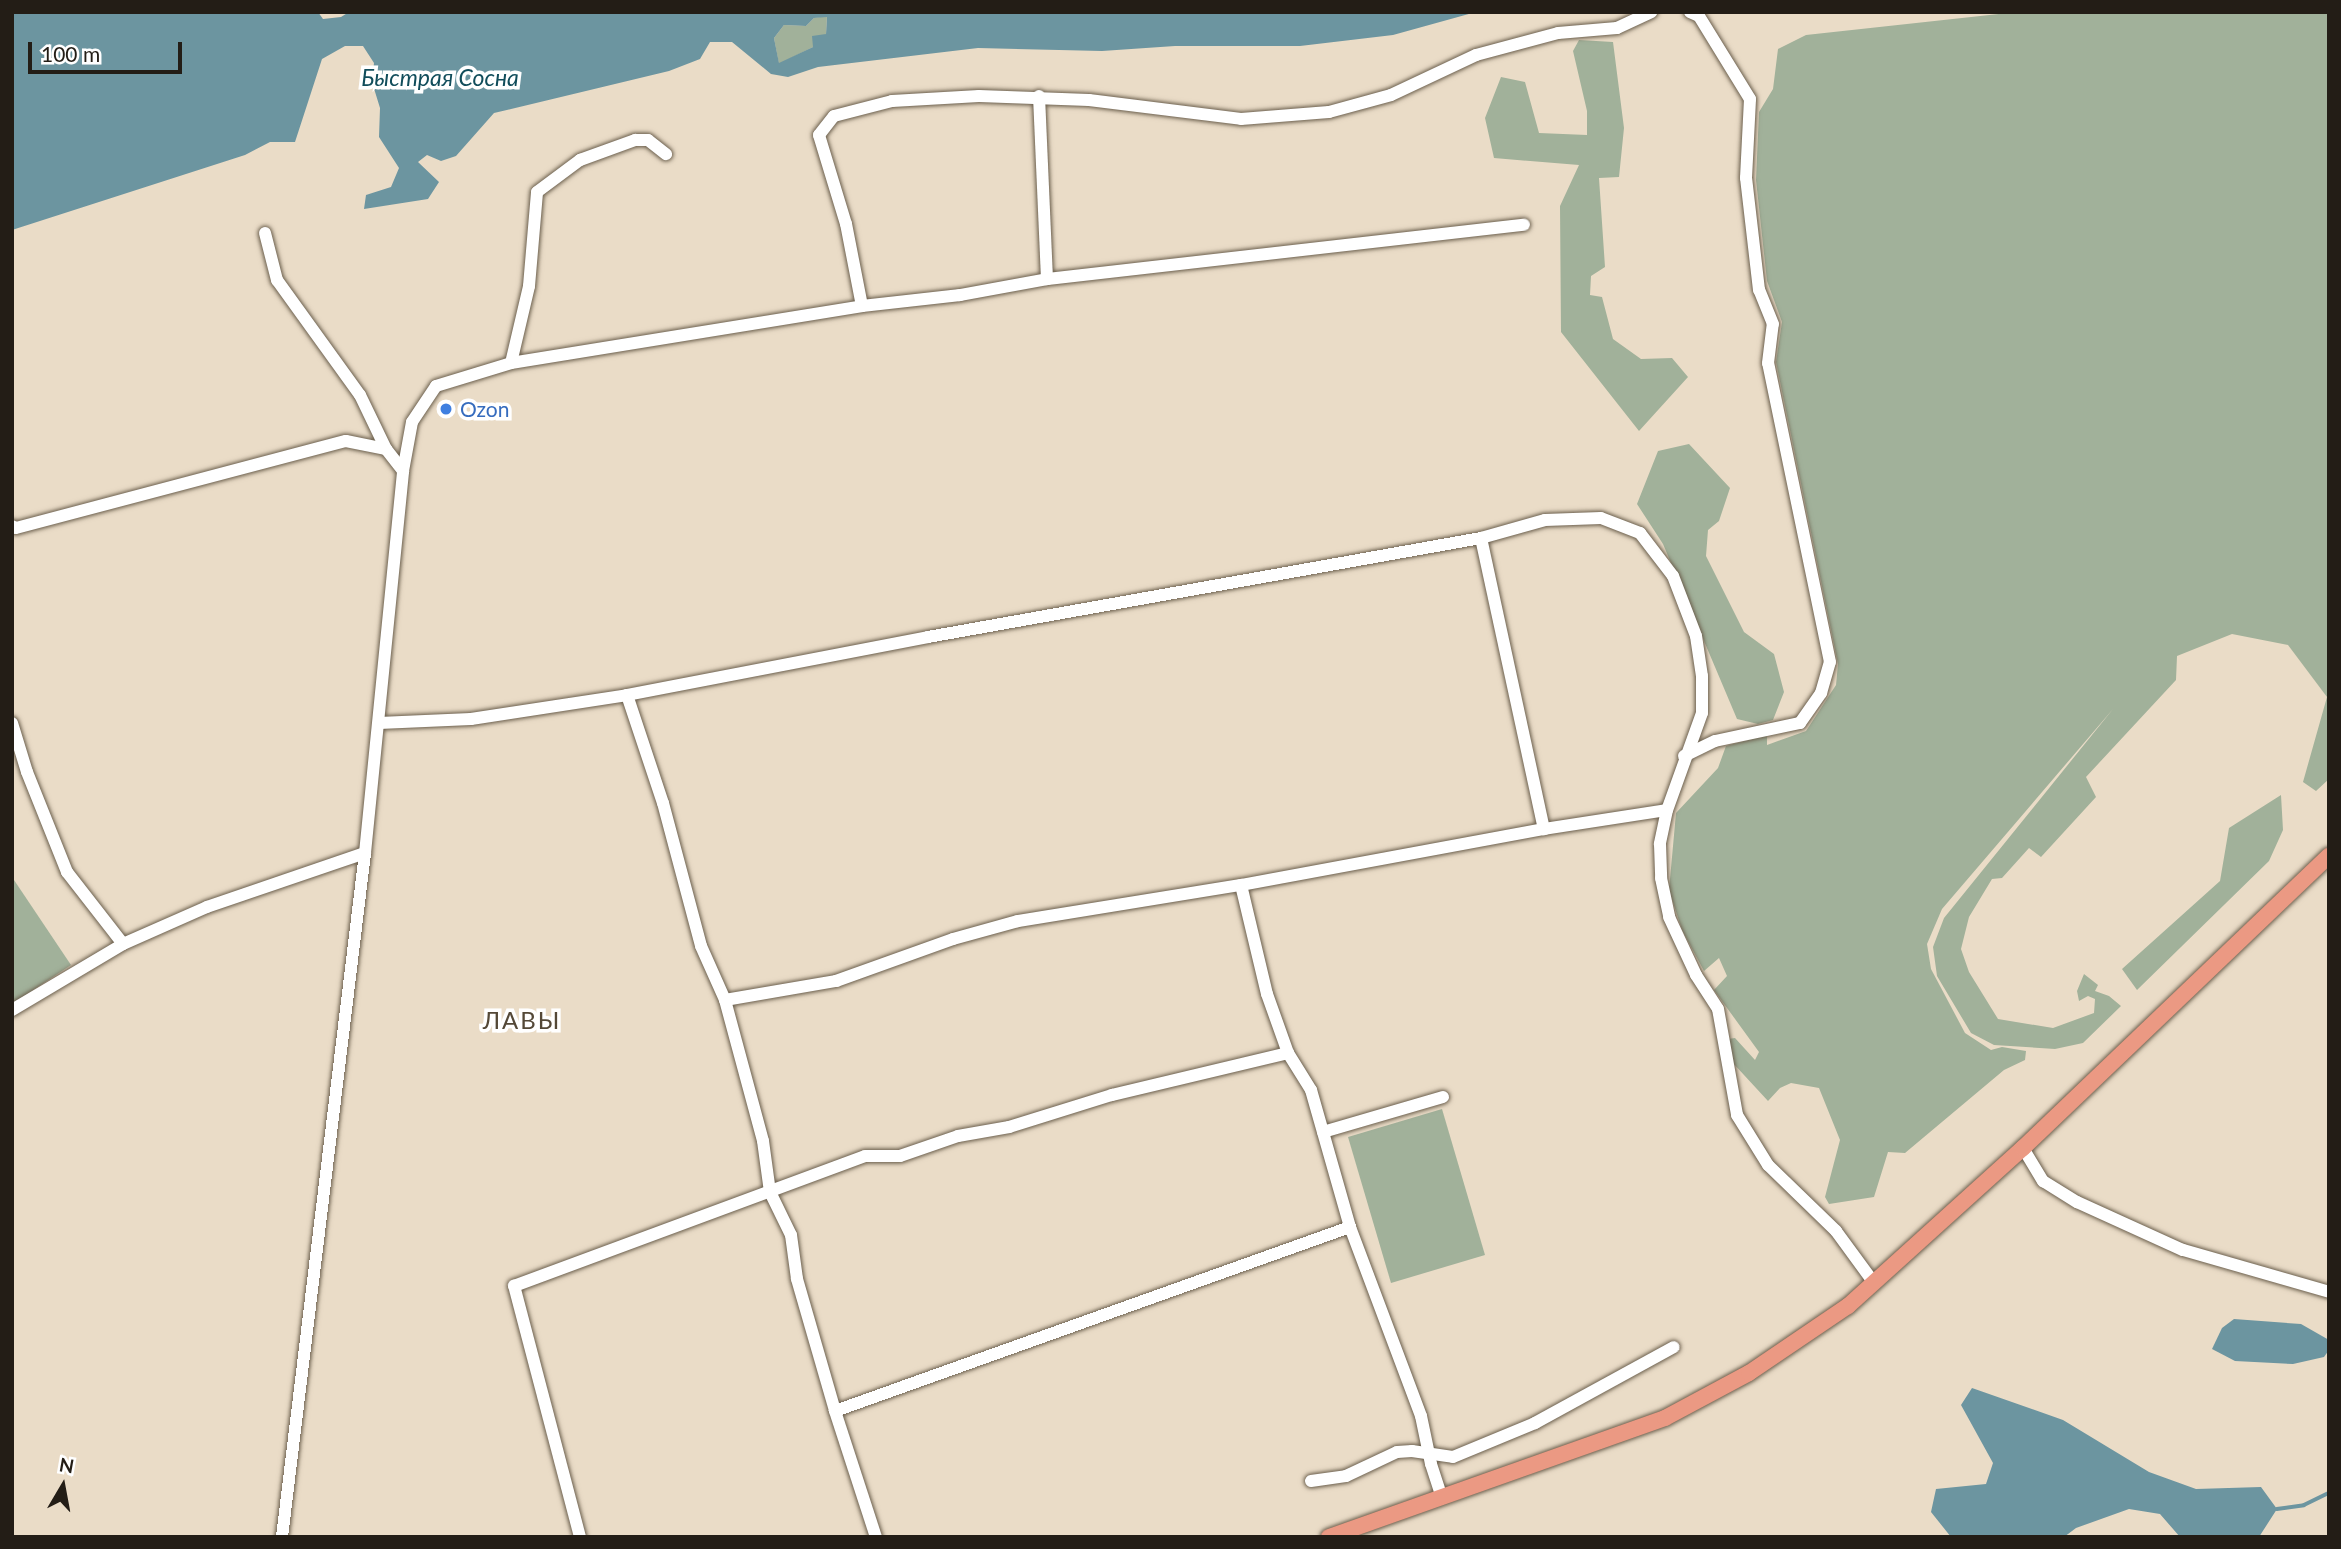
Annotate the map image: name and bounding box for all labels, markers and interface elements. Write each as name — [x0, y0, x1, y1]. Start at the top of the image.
scale bar — [32, 28, 186, 72]
text: 100 m — [41, 41, 100, 66]
water label: Быстрая Сосна — [361, 63, 519, 91]
place label: Ozon — [460, 396, 509, 422]
marker: Ozon — [438, 401, 454, 417]
district label: ЛАВЫ — [483, 1006, 561, 1034]
north arrow — [28, 1451, 98, 1521]
text: N — [58, 1452, 76, 1477]

